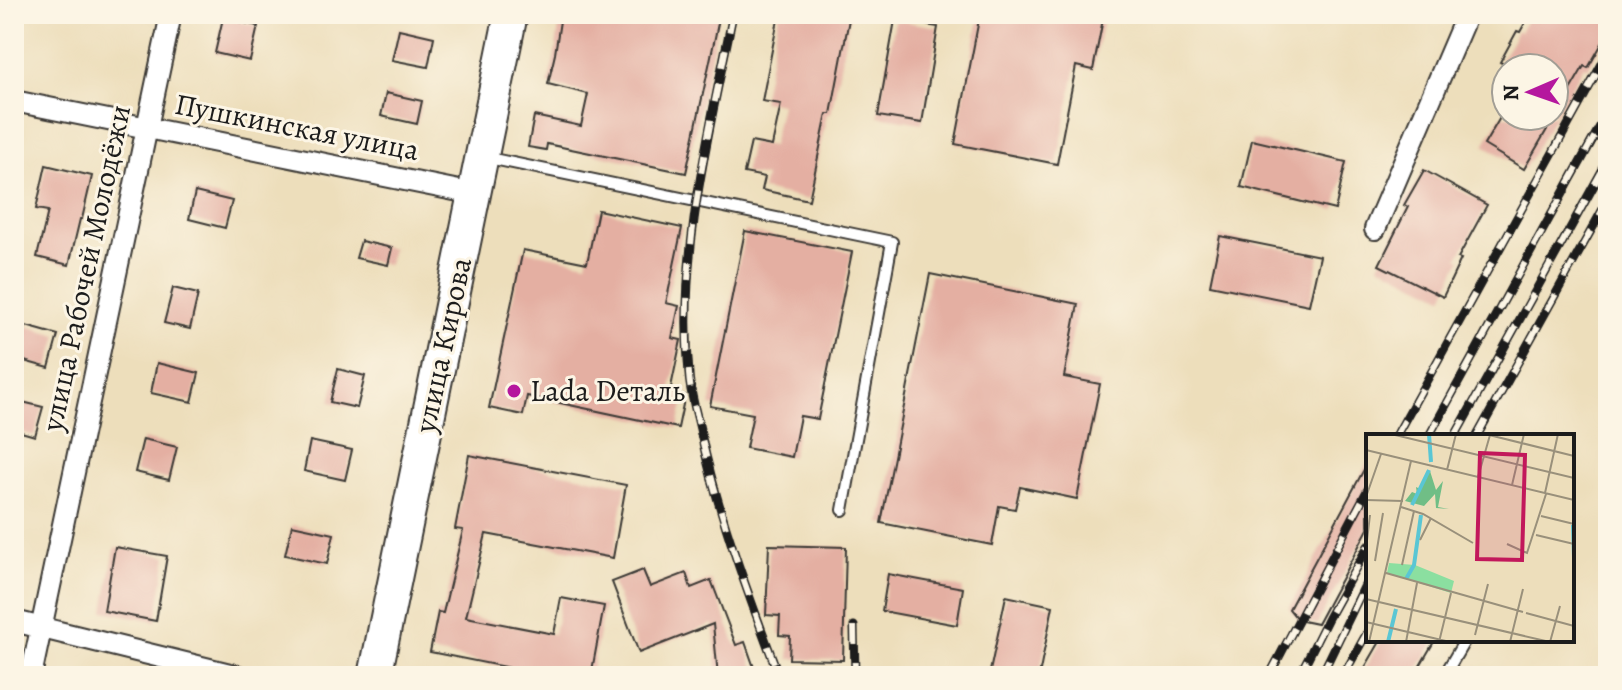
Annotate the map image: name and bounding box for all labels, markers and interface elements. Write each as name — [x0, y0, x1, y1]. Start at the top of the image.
north arrow — [1490, 52, 1570, 132]
street label: Пушкинская улица — [171, 84, 423, 170]
text: N — [1496, 84, 1526, 101]
street label: улица Рабочей Молодёжи — [32, 101, 140, 436]
street label: улица Кирова — [405, 253, 481, 437]
place label: Lada Dеталь — [530, 371, 685, 411]
marker: Lada Dеталь — [505, 382, 523, 400]
inset map — [1366, 434, 1574, 642]

